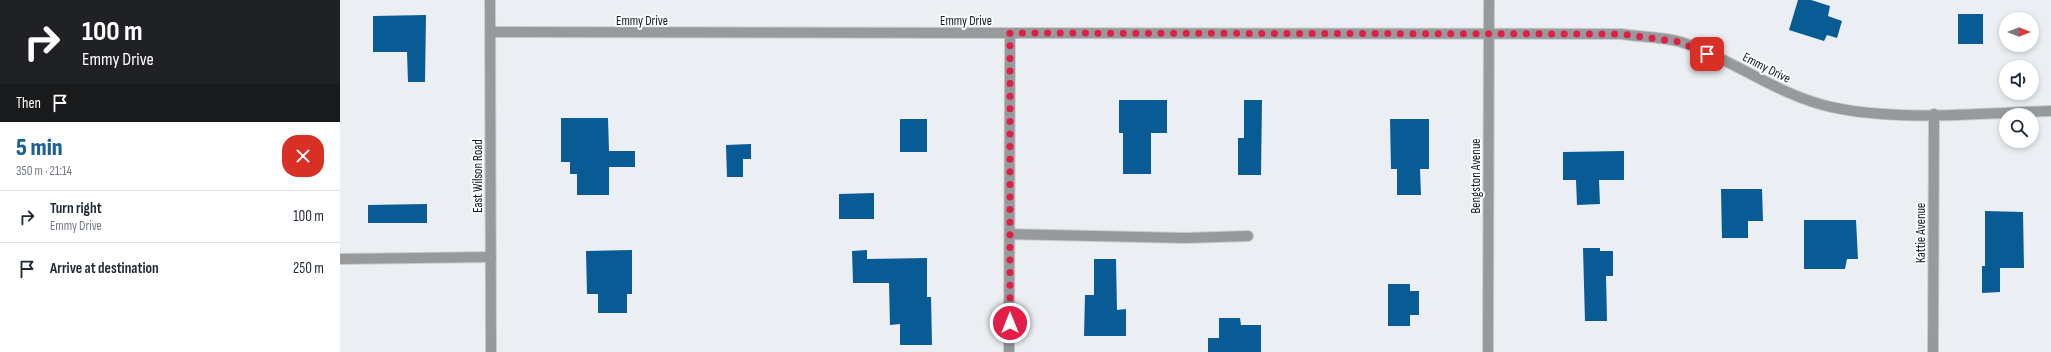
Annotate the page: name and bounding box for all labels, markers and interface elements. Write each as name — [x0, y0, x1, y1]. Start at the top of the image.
north arrow — [1999, 12, 2039, 52]
map controls — [1999, 12, 2039, 148]
street label: Emmy Drive — [616, 13, 668, 29]
street label: Emmy Drive — [940, 13, 992, 29]
text: 100 m — [82, 15, 143, 48]
icon: right — [16, 16, 68, 68]
pin — [1690, 37, 1724, 71]
icon: arrive — [1696, 43, 1718, 65]
text: Emmy Drive — [82, 49, 154, 70]
street label: Emmy Drive — [1740, 49, 1793, 87]
button: sound — [1999, 60, 2039, 100]
icon: arrive — [49, 92, 71, 114]
text: Then — [16, 94, 41, 113]
button: search — [1999, 108, 2039, 148]
text: 5 min — [16, 133, 63, 162]
button: close — [282, 135, 324, 177]
street label: Bengston Avenue — [1468, 138, 1484, 214]
street label: East Wilson Road — [470, 139, 486, 213]
text: 350 m · 21:14 — [16, 163, 72, 179]
text: Turn right — [50, 199, 102, 218]
street label: Kattie Avenue — [1913, 203, 1929, 263]
icon: right — [16, 206, 38, 228]
text: 100 m — [293, 207, 324, 226]
text: Emmy Drive — [50, 218, 102, 234]
icon: arrive — [16, 258, 38, 280]
text: Arrive at destination — [50, 259, 159, 278]
text: 250 m — [293, 259, 324, 278]
position arrow — [989, 302, 1031, 344]

